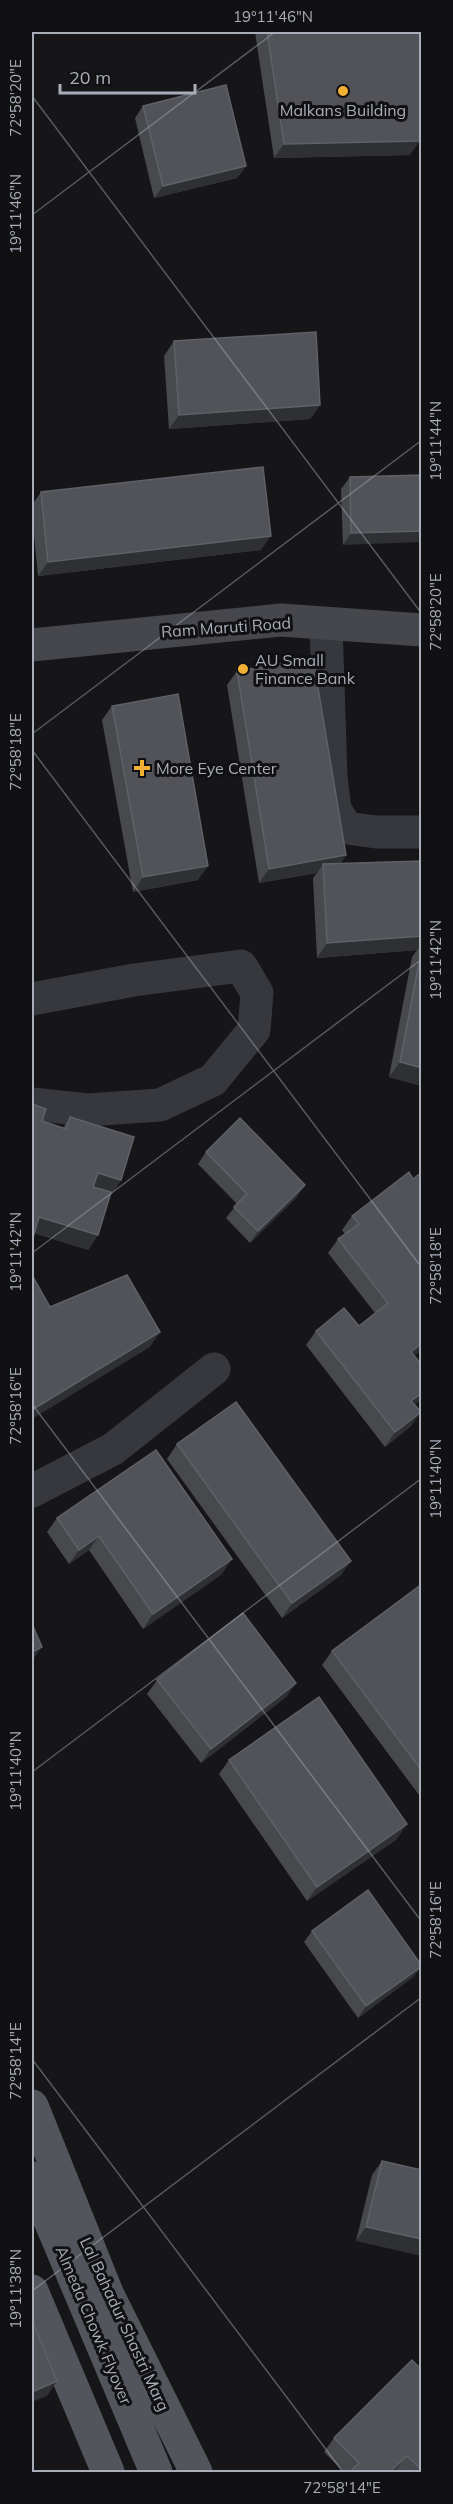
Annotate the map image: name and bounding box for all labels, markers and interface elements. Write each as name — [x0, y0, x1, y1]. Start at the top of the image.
text: 19°11'46"N — [233, 7, 313, 26]
scale bar — [60, 57, 195, 95]
text: 72°58'20"E — [6, 59, 25, 137]
text: 20 m — [69, 66, 111, 89]
marker: Malkans Building — [336, 84, 350, 98]
place label: Malkans Building — [280, 100, 406, 120]
text: 19°11'46"N — [6, 174, 25, 254]
text: 19°11'44"N — [426, 401, 445, 481]
text: 72°58'20"E — [426, 573, 445, 651]
street label: Ram Maruti Road — [160, 612, 292, 642]
place label: AU Small Finance Bank — [255, 650, 356, 688]
marker: AU Small Finance Bank — [236, 662, 250, 676]
text: 72°58'18"E — [6, 713, 25, 791]
place label: More Eye Center — [156, 758, 277, 778]
marker: More Eye Center — [133, 759, 151, 777]
text: 19°11'42"N — [426, 920, 445, 1000]
text: 19°11'42"N — [6, 1212, 25, 1292]
text: 72°58'18"E — [426, 1227, 445, 1305]
text: 72°58'16"E — [6, 1367, 25, 1445]
text: 19°11'40"N — [426, 1439, 445, 1519]
text: 19°11'40"N — [6, 1731, 25, 1811]
text: 72°58'16"E — [426, 1881, 445, 1959]
text: 72°58'14"E — [6, 2022, 25, 2100]
street label: Lal Bahadur Shastri Marg — [76, 2234, 174, 2414]
street label: Almeda Chowk Flyover — [51, 2243, 137, 2408]
text: 19°11'38"N — [6, 2249, 25, 2329]
text: 72°58'14"E — [303, 2478, 381, 2497]

